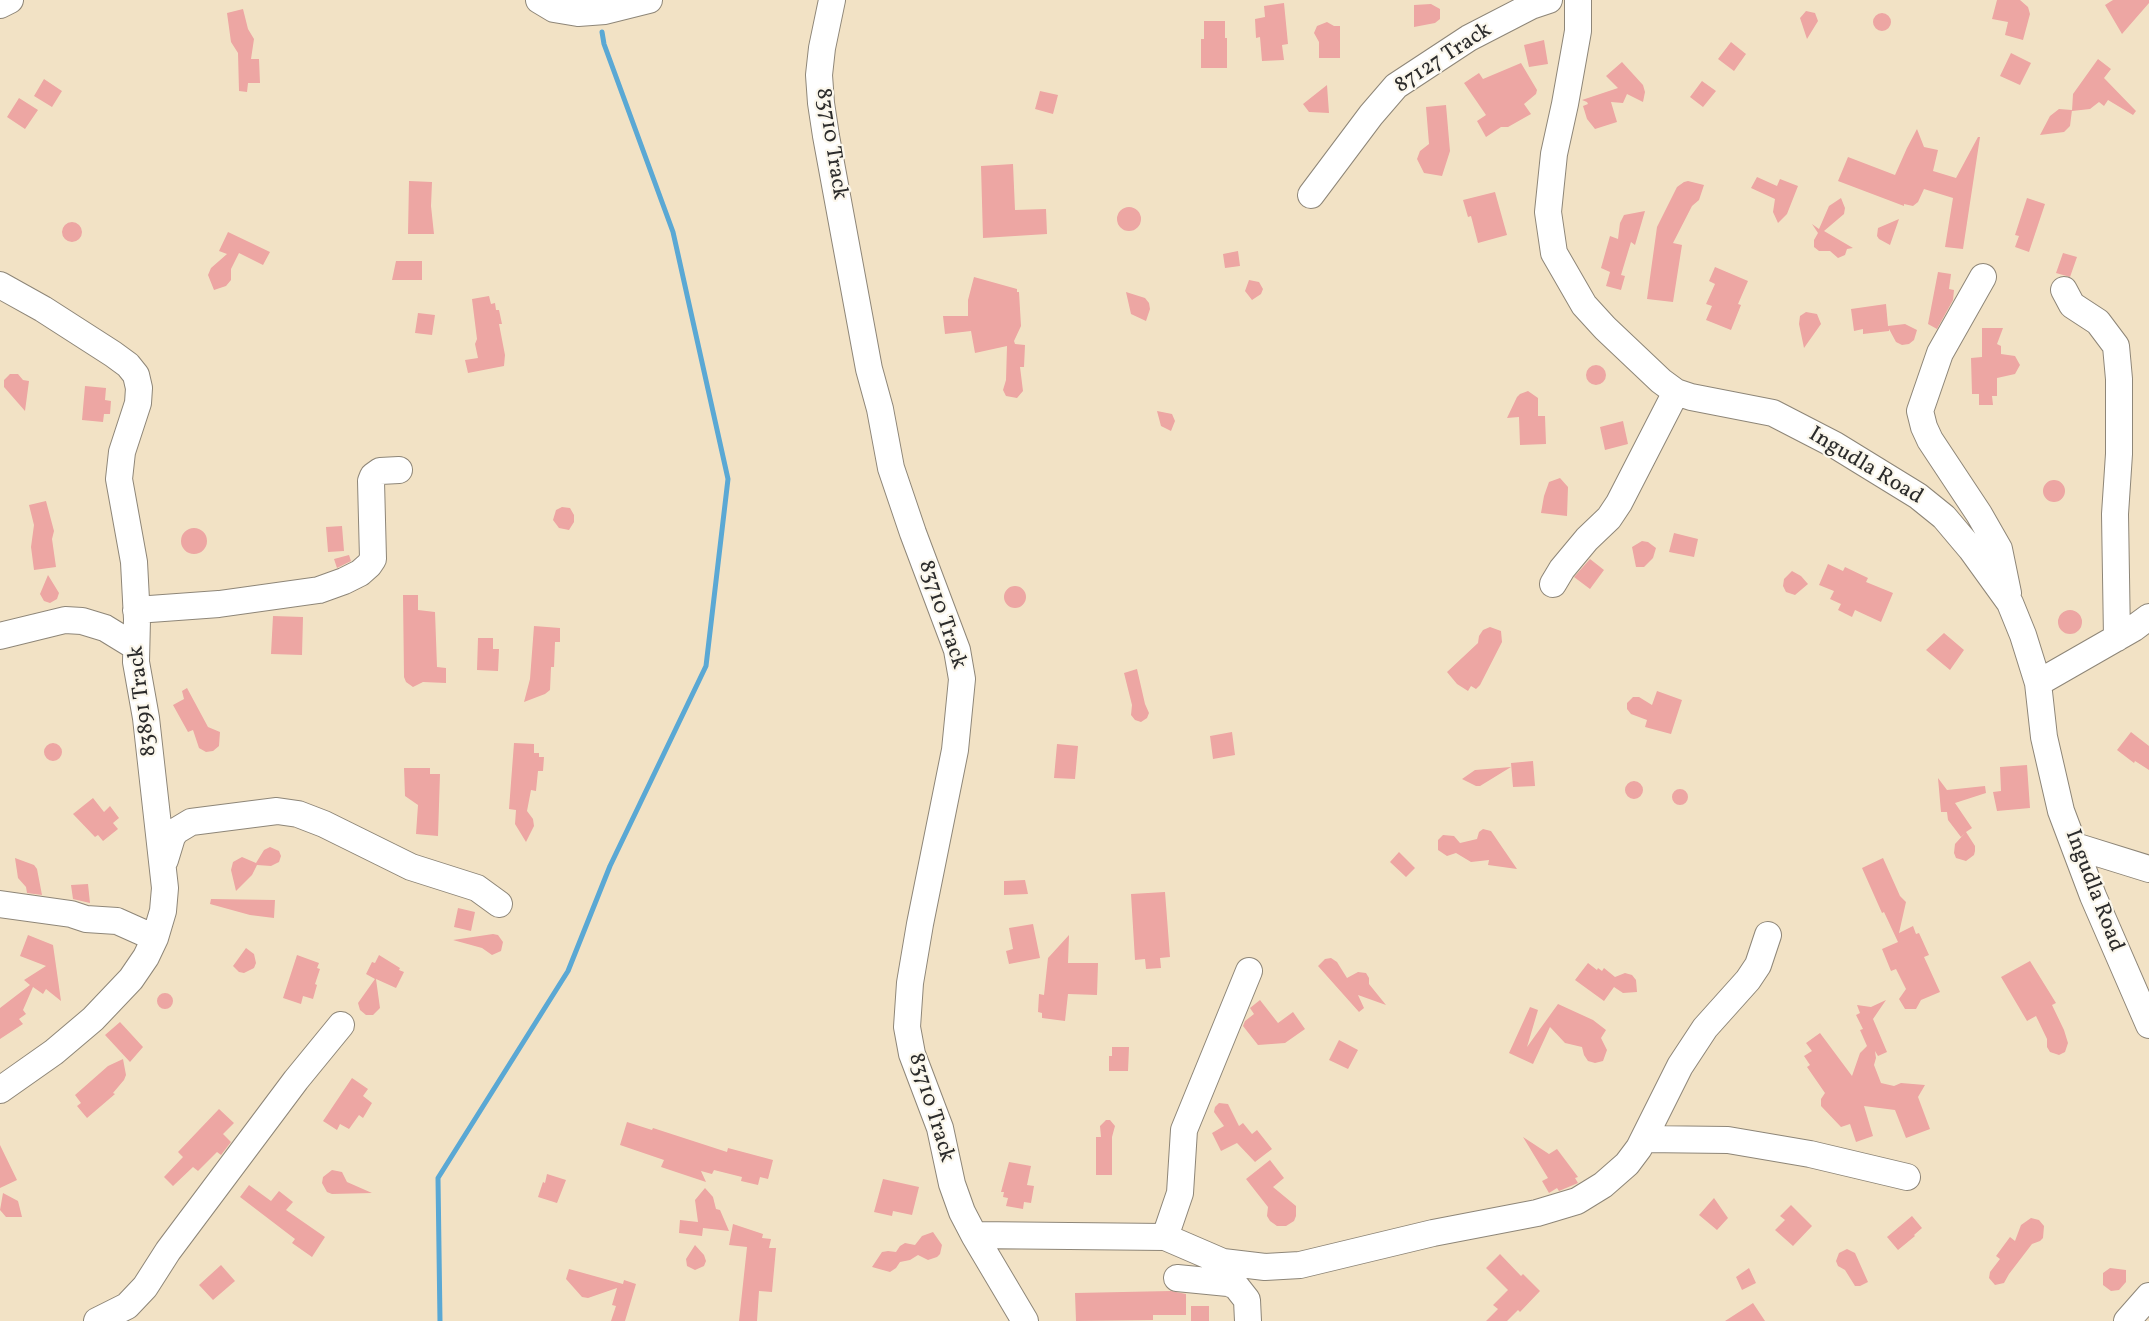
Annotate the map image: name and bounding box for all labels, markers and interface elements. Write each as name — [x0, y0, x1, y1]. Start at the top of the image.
street label: 87127 Track — [1391, 18, 1497, 100]
street label: 83710 Track — [808, 86, 852, 202]
street label: Ingudla Road — [1803, 423, 1927, 511]
street label: 83710 Track — [911, 557, 971, 673]
street label: 83891 Track — [124, 644, 164, 758]
street label: Ingudla Road — [2058, 826, 2128, 956]
street label: 83710 Track — [901, 1050, 959, 1166]

